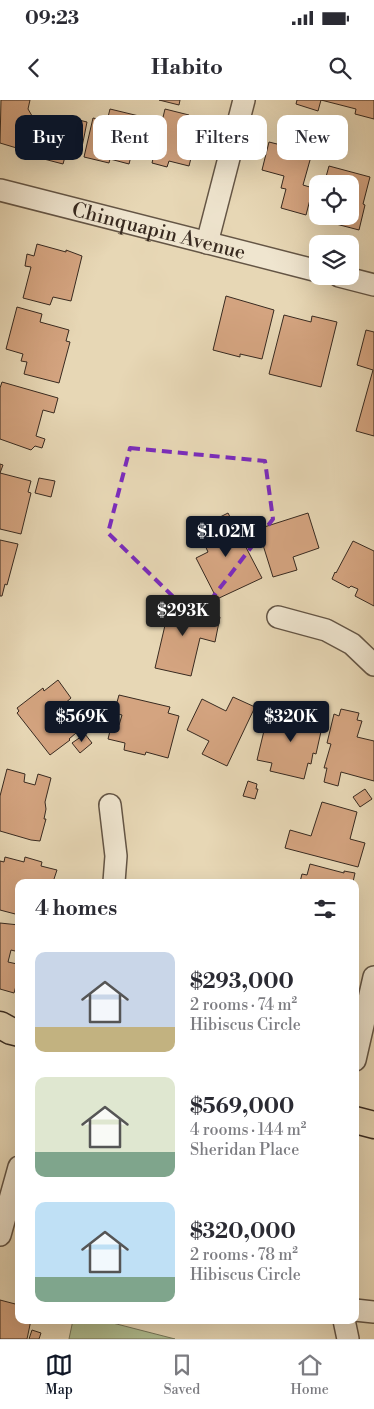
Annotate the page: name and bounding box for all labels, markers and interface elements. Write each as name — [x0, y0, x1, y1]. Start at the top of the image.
text: 09:23 — [25, 6, 79, 30]
icon: back — [20, 54, 48, 82]
text: Habito — [151, 54, 223, 81]
icon: search — [326, 54, 354, 82]
chip: Buy — [15, 115, 83, 160]
chip: Rent — [93, 115, 167, 160]
chip: Filters — [177, 115, 267, 160]
chip: New — [277, 115, 348, 160]
map controls — [309, 175, 359, 285]
button: locate — [309, 175, 359, 225]
street label: Chinquapin Avenue — [69, 198, 248, 266]
button: layers — [309, 235, 359, 285]
pin: $1.02M — [185, 516, 267, 558]
text: $1.02M — [197, 522, 255, 542]
pin: $293K — [148, 594, 218, 637]
text: $293K — [157, 601, 209, 621]
pin: $569K — [47, 700, 117, 743]
pin: $320K — [256, 700, 326, 743]
text: $569K — [56, 707, 108, 727]
text: $320K — [264, 707, 318, 727]
icon: filters — [311, 895, 339, 923]
text: 4 homes — [35, 896, 117, 922]
text: $293,000 — [190, 969, 294, 995]
icon: home — [75, 972, 135, 1032]
text: 2 rooms · 74 m² — [190, 995, 297, 1015]
text: Hibiscus Circle — [190, 1015, 301, 1035]
text: $569,000 — [190, 1094, 294, 1120]
icon: home — [75, 1097, 135, 1157]
text: 4 rooms · 144 m² — [190, 1120, 306, 1140]
text: Sheridan Place — [190, 1140, 299, 1160]
text: $320,000 — [190, 1219, 296, 1245]
icon: home — [75, 1222, 135, 1282]
text: 2 rooms · 78 m² — [190, 1245, 298, 1265]
text: Hibiscus Circle — [190, 1265, 301, 1285]
tab: Map — [45, 1351, 73, 1399]
tab: Saved — [163, 1351, 200, 1399]
tab: Home — [290, 1351, 329, 1399]

